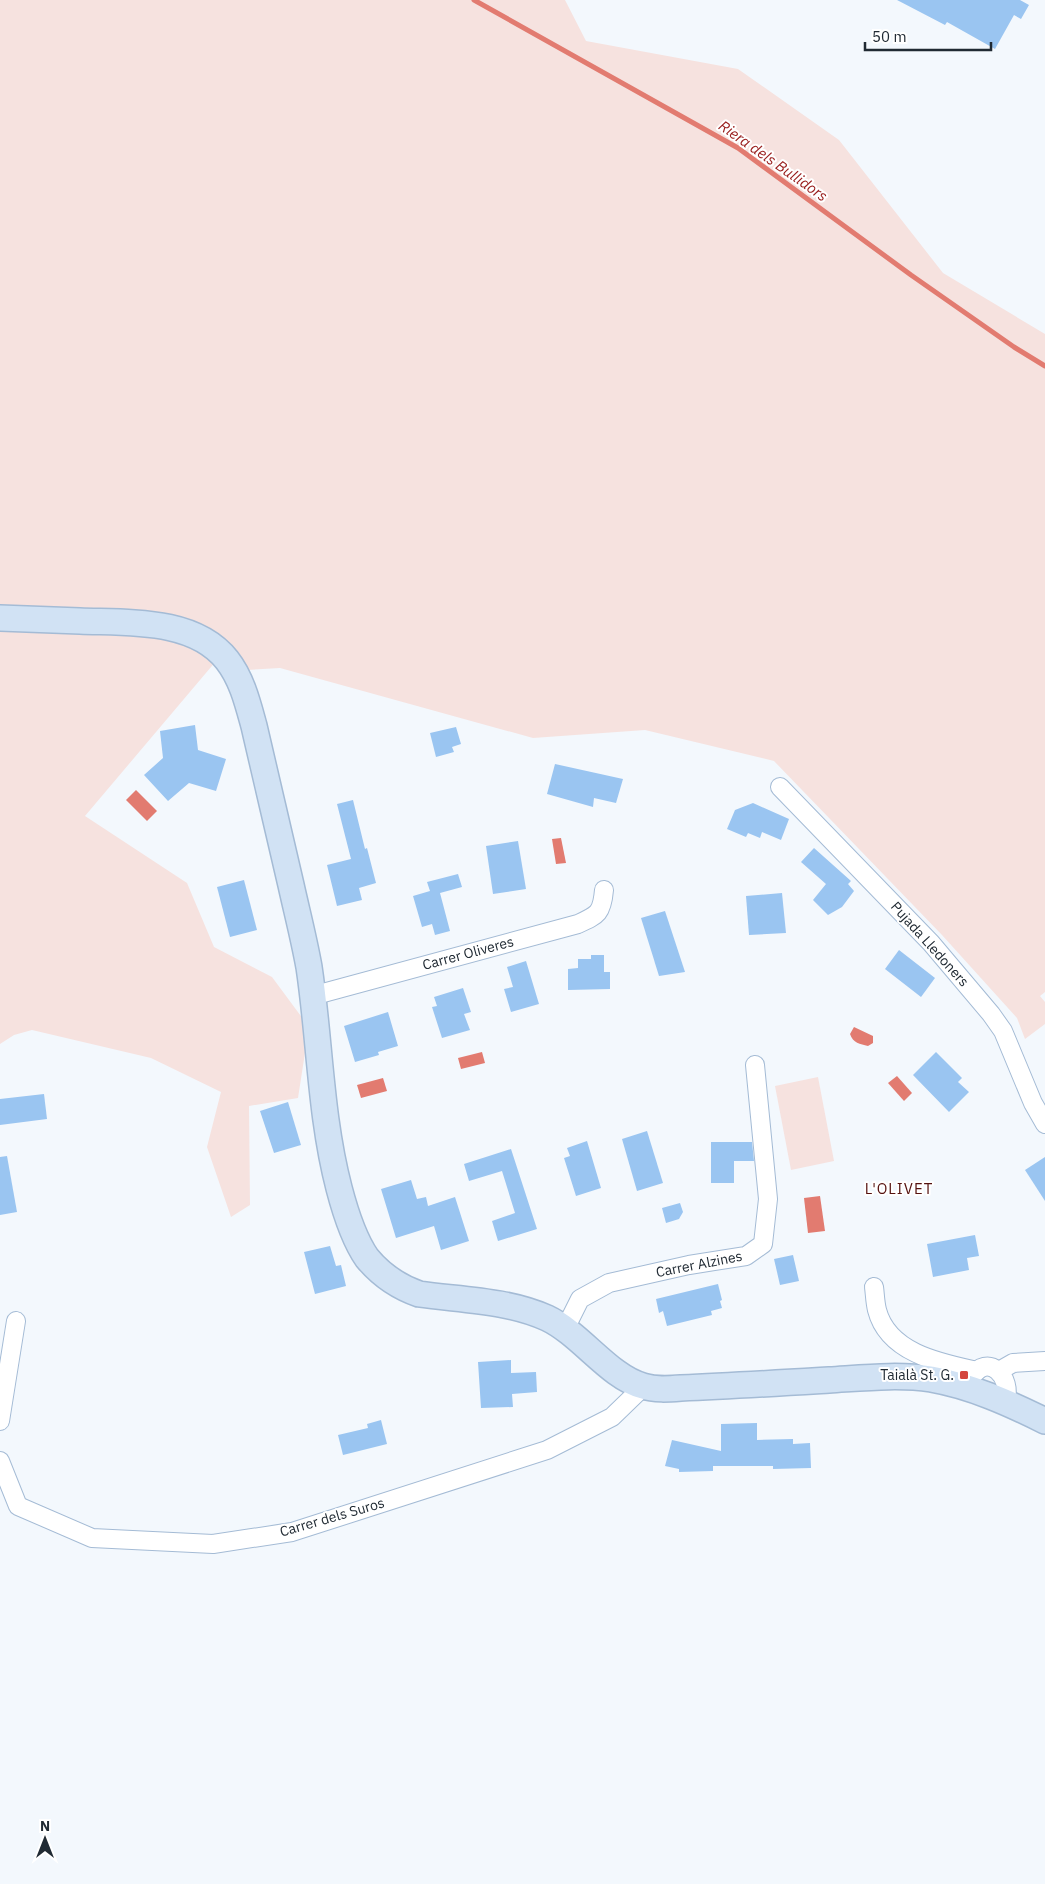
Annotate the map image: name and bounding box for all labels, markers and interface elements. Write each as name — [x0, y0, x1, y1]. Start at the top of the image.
scale bar — [865, 20, 991, 52]
text: 50 m — [872, 27, 907, 46]
water label: Riera dels Bullidors — [715, 116, 831, 205]
street label: Pujada Lledoners — [887, 898, 973, 990]
street label: Carrer Oliveres — [420, 932, 516, 974]
district label: L'OLIVET — [865, 1179, 933, 1198]
street label: Carrer Alzines — [654, 1247, 744, 1281]
place label: Taialà St. G. — [880, 1366, 954, 1384]
marker: Taialà St. G. — [958, 1369, 970, 1381]
street label: Carrer dels Suros — [278, 1493, 387, 1541]
north arrow — [20, 1814, 70, 1864]
text: N — [40, 1817, 50, 1835]

